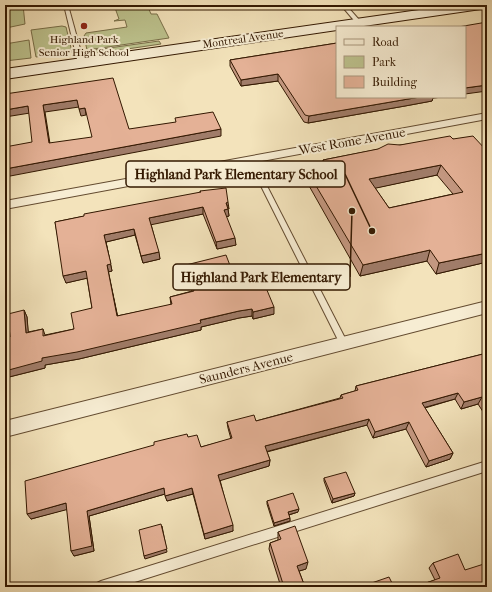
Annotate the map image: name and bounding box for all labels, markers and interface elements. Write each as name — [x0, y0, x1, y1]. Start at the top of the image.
marker: Highland Park Senior High School — [79, 21, 89, 31]
legend — [336, 26, 466, 98]
street label: Montreal Avenue — [202, 27, 285, 51]
place label: Highland Park Senior High School — [39, 33, 129, 59]
text: Road — [372, 35, 399, 49]
text: Park — [372, 55, 397, 69]
text: Building — [372, 75, 417, 89]
street label: West Rome Avenue — [296, 124, 407, 158]
callout: Highland Park Elementary School — [126, 161, 345, 187]
text: Highland Park Elementary School — [134, 166, 338, 183]
callout: Highland Park Elementary — [173, 264, 350, 290]
text: Highland Park Elementary — [180, 269, 343, 286]
street label: Saunders Avenue — [198, 349, 295, 387]

